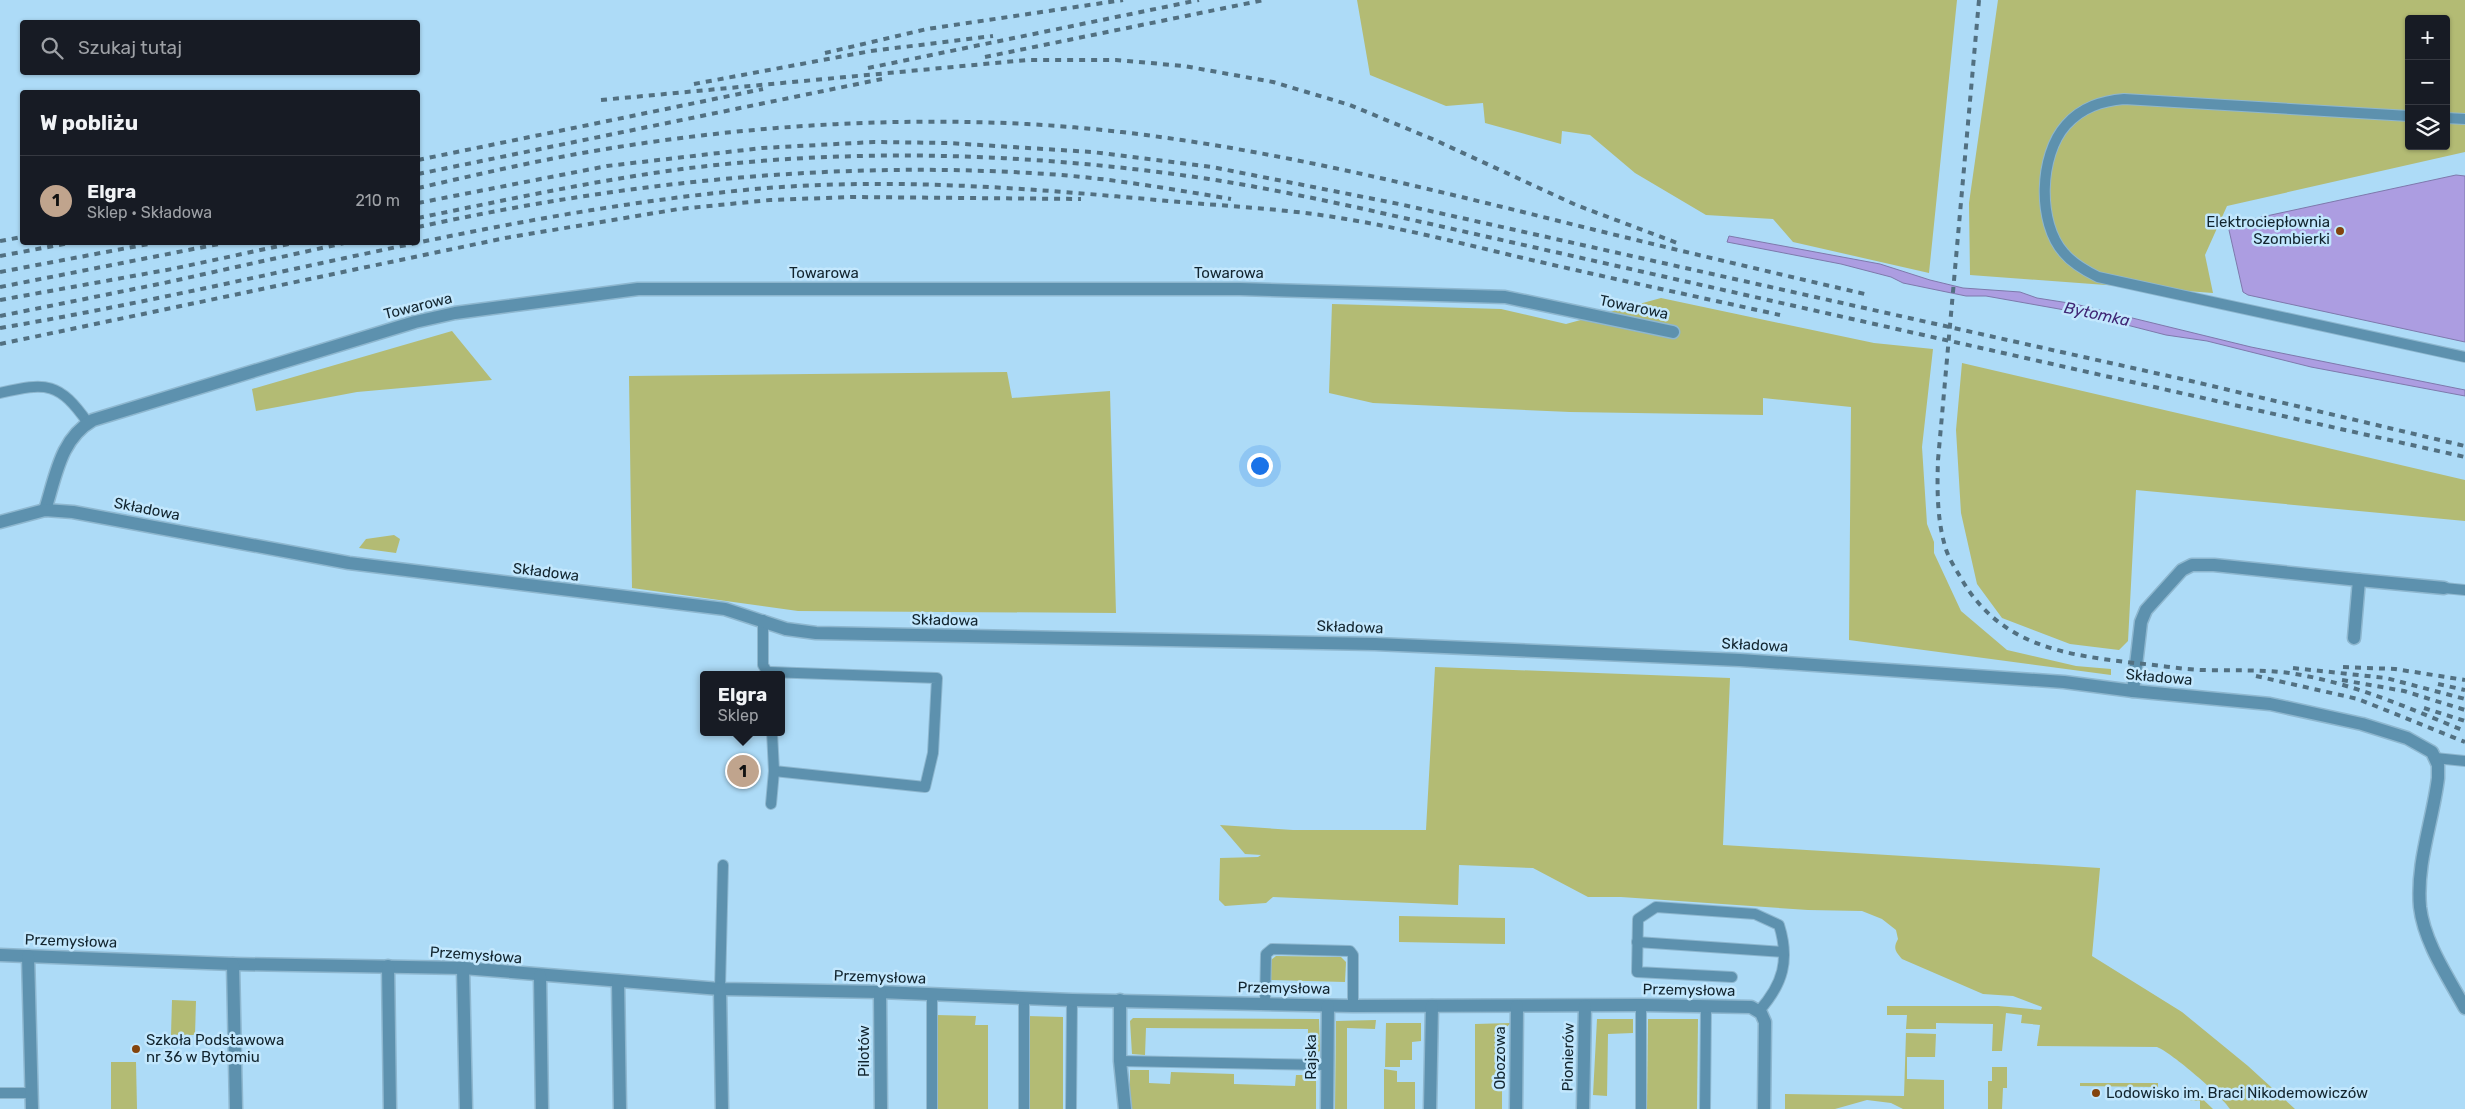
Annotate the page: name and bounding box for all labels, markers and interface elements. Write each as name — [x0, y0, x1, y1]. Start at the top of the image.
map controls — [2405, 15, 2450, 150]
button: + — [2405, 15, 2450, 60]
search box — [20, 20, 420, 75]
icon: search — [38, 34, 66, 62]
text: Szukaj tutaj — [78, 36, 182, 59]
button: − — [2405, 60, 2450, 105]
button: layers — [2405, 105, 2450, 150]
text: W pobliżu — [40, 110, 138, 135]
text: Elgra — [87, 180, 136, 203]
text: 1 — [52, 191, 60, 210]
text: 210 m — [355, 191, 400, 210]
text: Sklep · Składowa — [87, 203, 212, 222]
place label: Elektrociepłownia Szombierki — [2206, 213, 2330, 248]
marker: Elektrociepłownia Szombierki — [2334, 225, 2346, 237]
street label: Towarowa — [789, 264, 859, 282]
street label: Towarowa — [1194, 264, 1264, 282]
street label: Towarowa — [382, 289, 454, 323]
street label: Towarowa — [1598, 291, 1670, 323]
water label: Bytomka — [2062, 298, 2132, 330]
your location — [1247, 453, 1273, 479]
street label: Składowa — [112, 494, 182, 524]
street label: Składowa — [512, 559, 580, 585]
street label: Składowa — [911, 610, 979, 630]
street label: Składowa — [1316, 617, 1384, 637]
street label: Składowa — [1721, 634, 1789, 656]
street label: Składowa — [2125, 665, 2193, 689]
popup — [700, 671, 785, 736]
text: Elgra — [718, 683, 767, 706]
text: Sklep — [718, 706, 758, 725]
pin: 1 — [727, 752, 759, 790]
street label: Przemysłowa — [24, 930, 118, 952]
street label: Przemysłowa — [429, 943, 523, 967]
street label: Przemysłowa — [833, 966, 927, 988]
street label: Przemysłowa — [1238, 978, 1330, 998]
street label: Przemysłowa — [1643, 980, 1735, 1000]
street label: Pionierów — [1558, 1022, 1578, 1092]
street label: Pilotów — [855, 1025, 873, 1077]
street label: Obozowa — [1491, 1026, 1509, 1090]
place label: Szkoła Podstawowa nr 36 w Bytomiu — [146, 1031, 284, 1066]
street label: Rajska — [1302, 1034, 1320, 1080]
marker: Szkoła Podstawowa nr 36 w Bytomiu — [130, 1043, 142, 1055]
place label: Lodowisko im. Braci Nikodemowiczów — [2106, 1084, 2368, 1102]
marker: Lodowisko im. Braci Nikodemowiczów — [2090, 1087, 2102, 1099]

